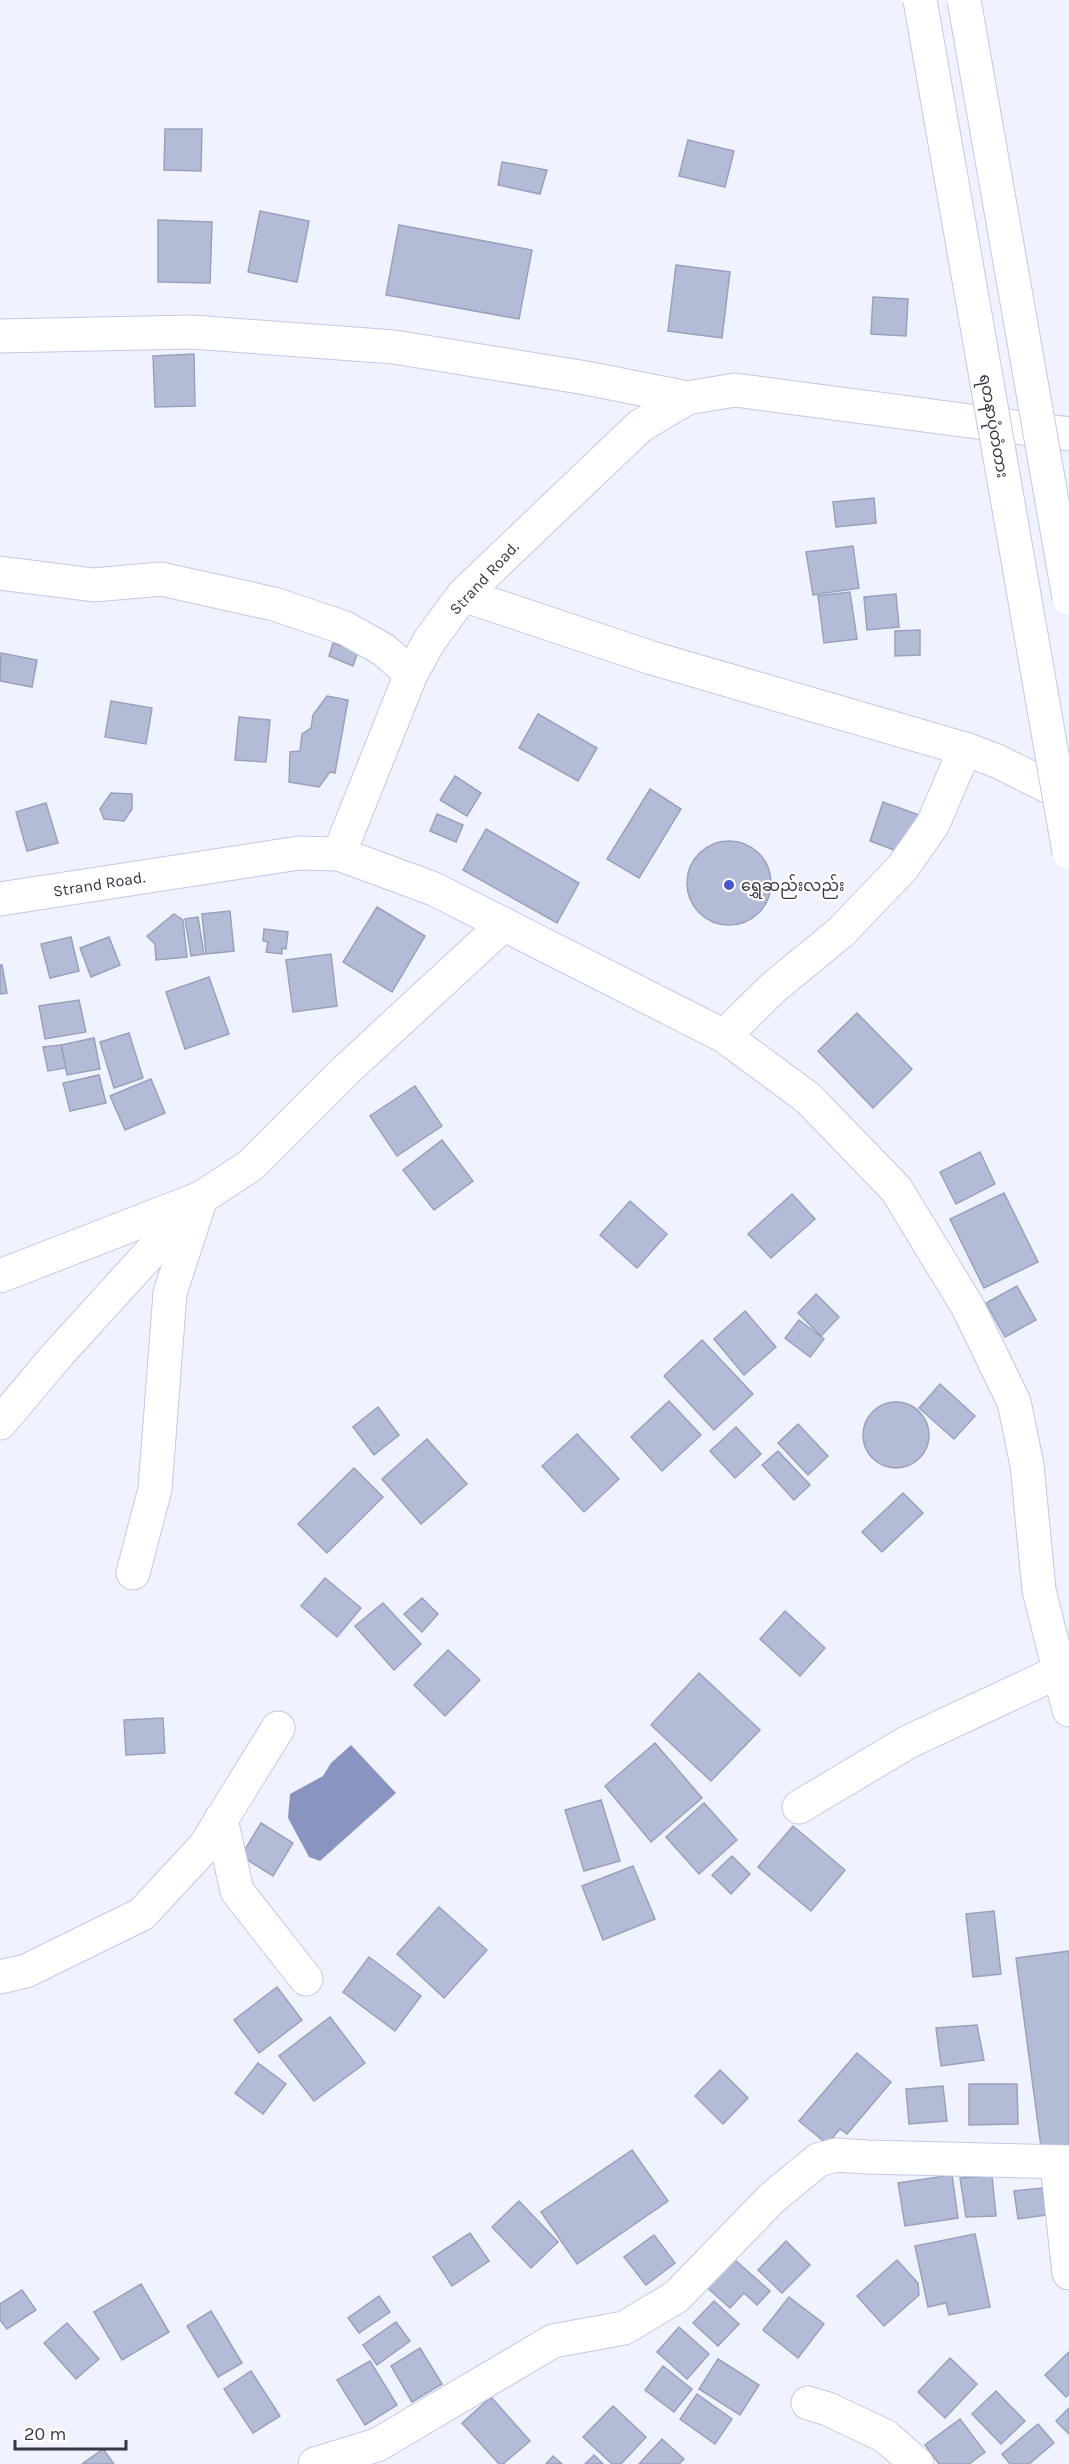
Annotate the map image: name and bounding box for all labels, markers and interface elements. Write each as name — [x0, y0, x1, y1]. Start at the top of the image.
street label: ရတနာပုံတံတား — [971, 373, 1012, 480]
street label: Strand Road. — [445, 537, 523, 618]
street label: Strand Road. — [52, 867, 147, 901]
place label: ရွှေဆည်းလည်း — [741, 874, 845, 899]
marker: ရွှေဆည်းလည်း — [722, 878, 736, 892]
scale bar — [15, 2413, 126, 2451]
text: 20 m — [24, 2423, 66, 2445]

